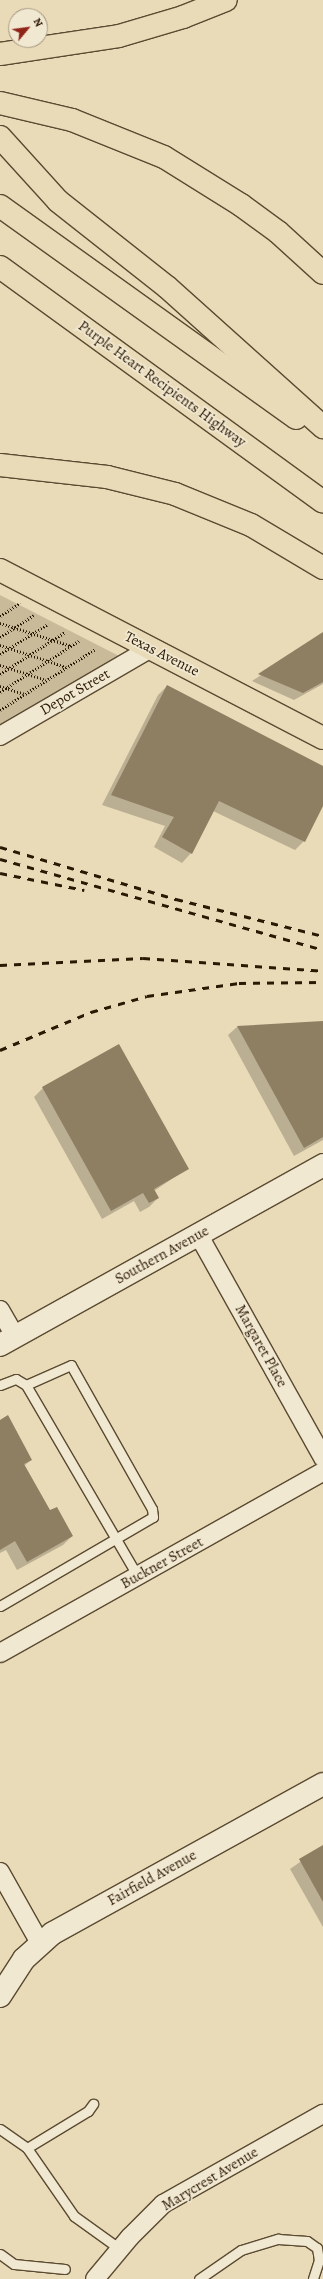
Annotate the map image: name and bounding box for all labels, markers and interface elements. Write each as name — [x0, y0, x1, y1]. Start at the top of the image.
north arrow — [8, 8, 48, 48]
text: N — [30, 15, 47, 30]
street label: Purple Heart Recipients Highway — [75, 317, 249, 451]
street label: Texas Avenue — [122, 628, 202, 680]
street label: Depot Street — [37, 665, 113, 719]
street label: Southern Avenue — [112, 1222, 212, 1288]
street label: Margaret Place — [231, 1302, 291, 1390]
street label: Buckner Street — [118, 1533, 206, 1593]
street label: Fairfield Avenue — [104, 1846, 200, 1910]
street label: Marycrest Avenue — [159, 2143, 261, 2215]

